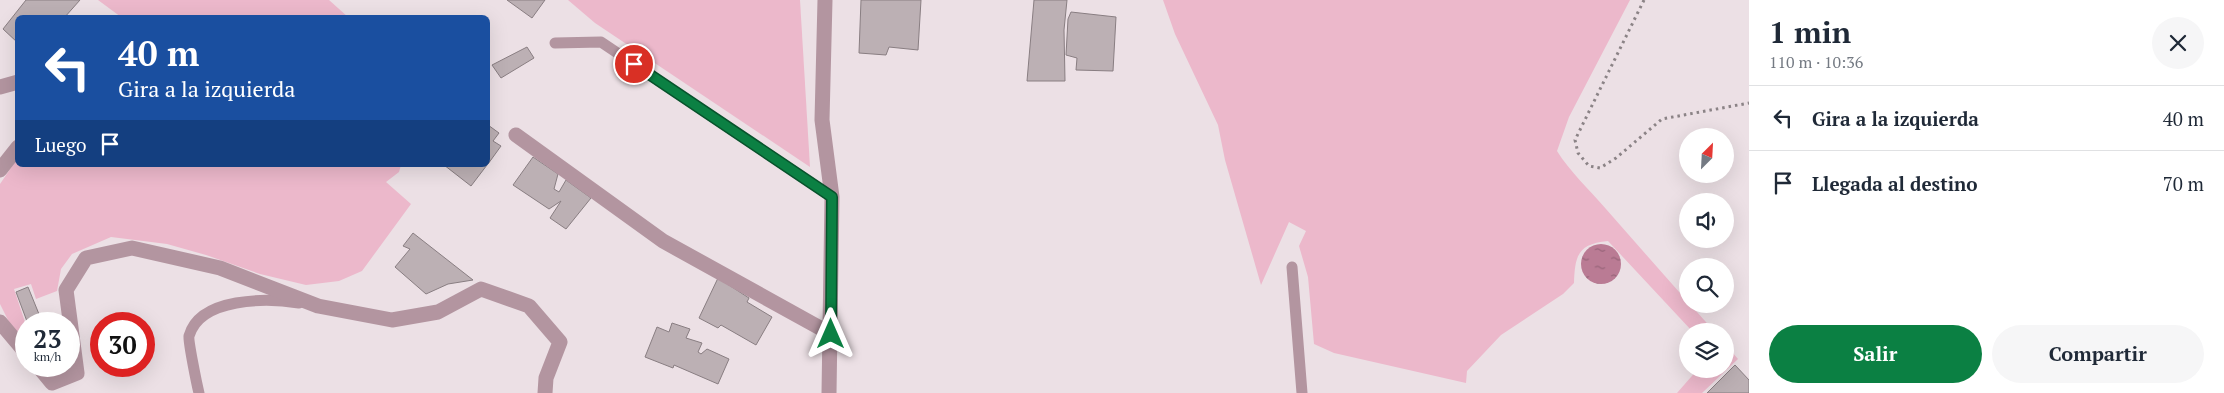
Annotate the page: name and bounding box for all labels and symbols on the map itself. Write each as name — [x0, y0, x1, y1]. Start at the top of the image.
pin — [613, 43, 655, 85]
north arrow — [1679, 128, 1734, 182]
position arrow — [804, 307, 856, 359]
speed limit sign: 30 — [90, 312, 155, 377]

